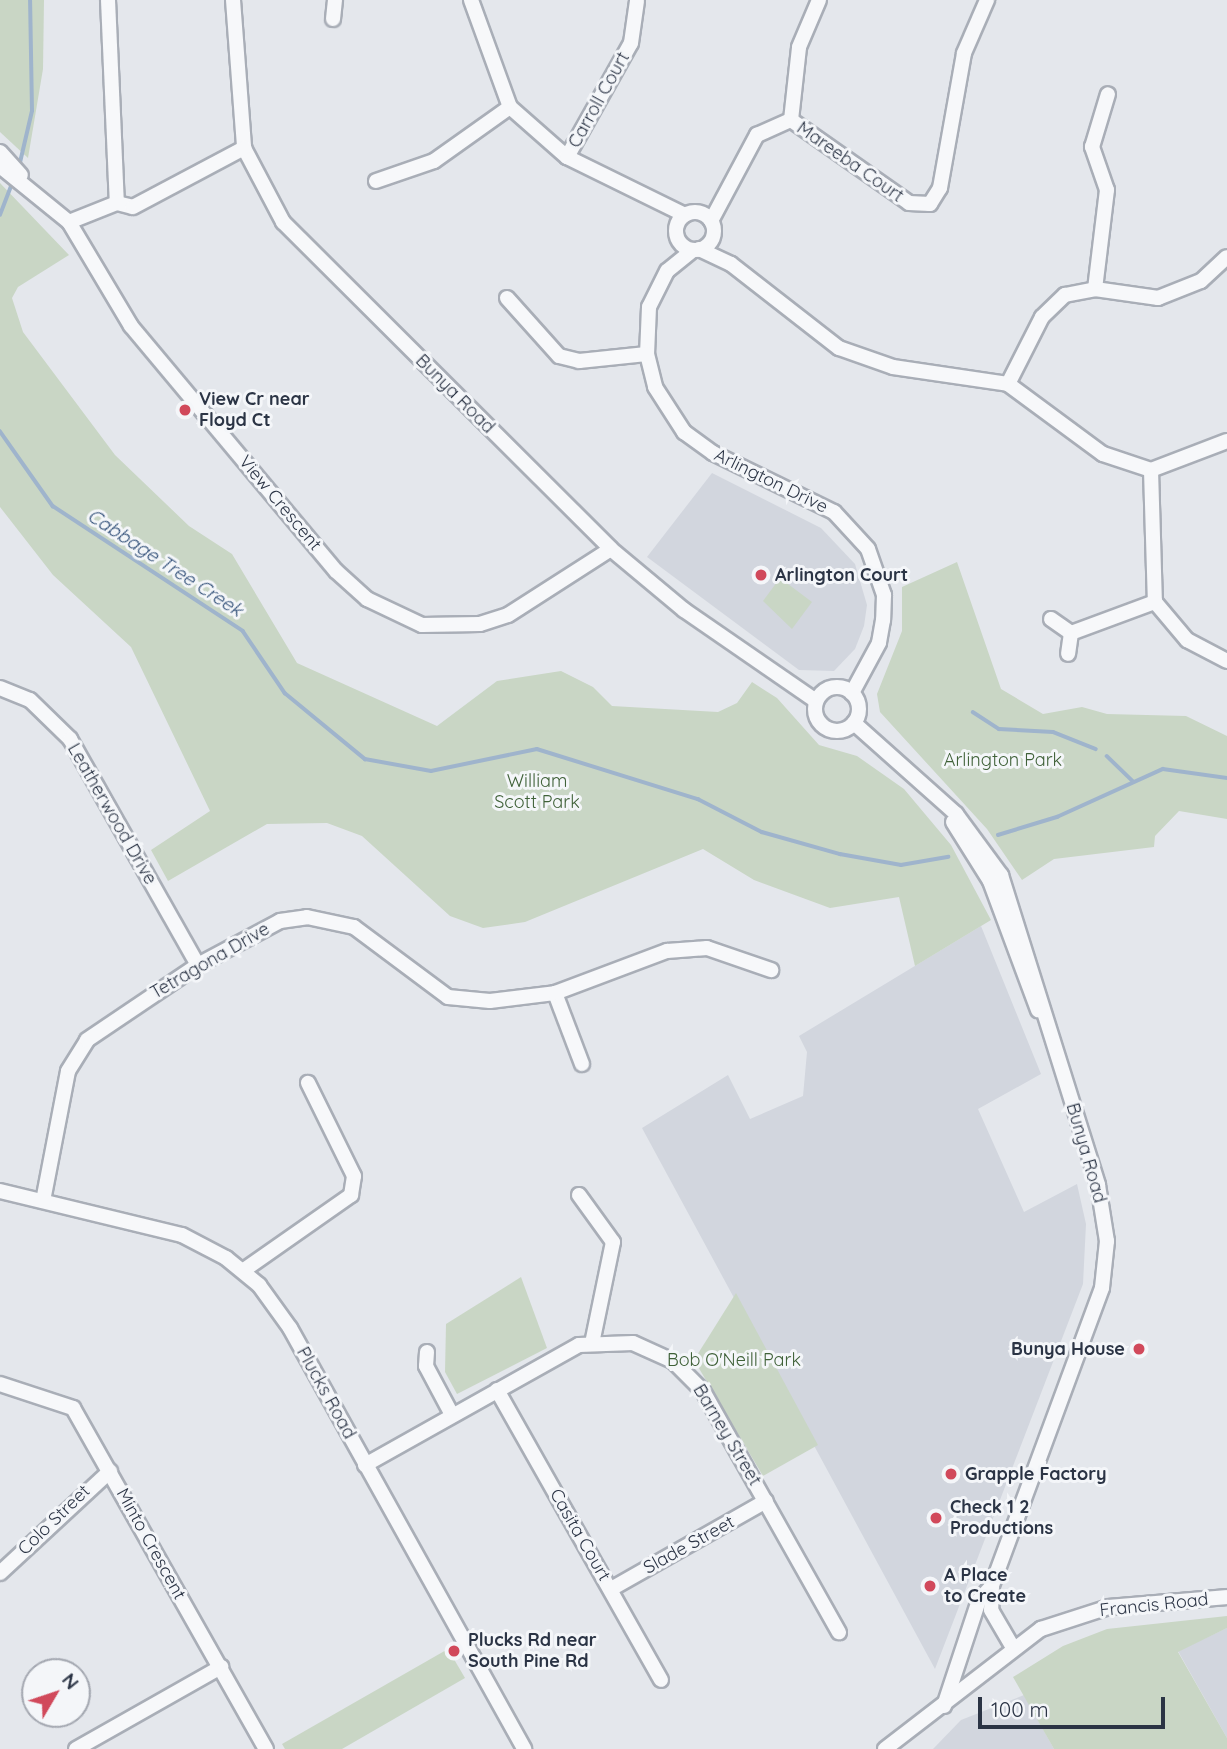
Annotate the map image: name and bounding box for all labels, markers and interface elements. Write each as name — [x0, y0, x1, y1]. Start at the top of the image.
street label: Carroll Court — [564, 48, 634, 152]
street label: Mareeba Court — [792, 117, 908, 207]
street label: Bunya Road — [411, 350, 499, 438]
place label: View Cr near Floyd Ct — [199, 389, 310, 432]
marker: View Cr near Floyd Ct — [177, 402, 193, 418]
street label: Arlington Drive — [711, 444, 831, 518]
street label: View Crescent — [234, 451, 326, 555]
water label: Cabbage Tree Creek — [83, 504, 247, 622]
place label: Arlington Court — [775, 564, 908, 586]
marker: Arlington Court — [753, 567, 769, 583]
street label: Leatherwood Drive — [63, 740, 161, 888]
park label: Arlington Park — [944, 749, 1062, 771]
park label: William Scott Park — [494, 771, 580, 814]
street label: Tetragona Drive — [147, 918, 273, 1004]
street label: Bunya Road — [1061, 1101, 1111, 1205]
place label: Bunya House — [1011, 1338, 1125, 1360]
marker: Bunya House — [1131, 1341, 1147, 1357]
street label: Plucks Road — [292, 1343, 360, 1443]
park label: Bob O'Neill Park — [667, 1349, 801, 1371]
street label: Barney Street — [688, 1380, 766, 1490]
place label: Grapple Factory — [965, 1463, 1107, 1485]
marker: Grapple Factory — [943, 1466, 959, 1482]
street label: Colo Street — [14, 1480, 94, 1560]
street label: Minto Crescent — [112, 1485, 190, 1603]
street label: Casita Court — [545, 1485, 615, 1585]
place label: Check 1 2 Productions — [950, 1497, 1053, 1540]
marker: Check 1 2 Productions — [928, 1510, 944, 1526]
street label: Slade Street — [640, 1511, 738, 1579]
place label: A Place to Create — [944, 1565, 1026, 1608]
marker: A Place to Create — [922, 1578, 938, 1594]
street label: Francis Road — [1099, 1589, 1209, 1621]
place label: Plucks Rd near South Pine Rd — [468, 1630, 597, 1672]
marker: Plucks Rd near South Pine Rd — [446, 1643, 462, 1659]
north arrow — [21, 1658, 91, 1728]
text: N — [57, 1668, 84, 1694]
scale bar — [982, 1682, 1169, 1726]
text: 100 m — [991, 1696, 1049, 1722]

